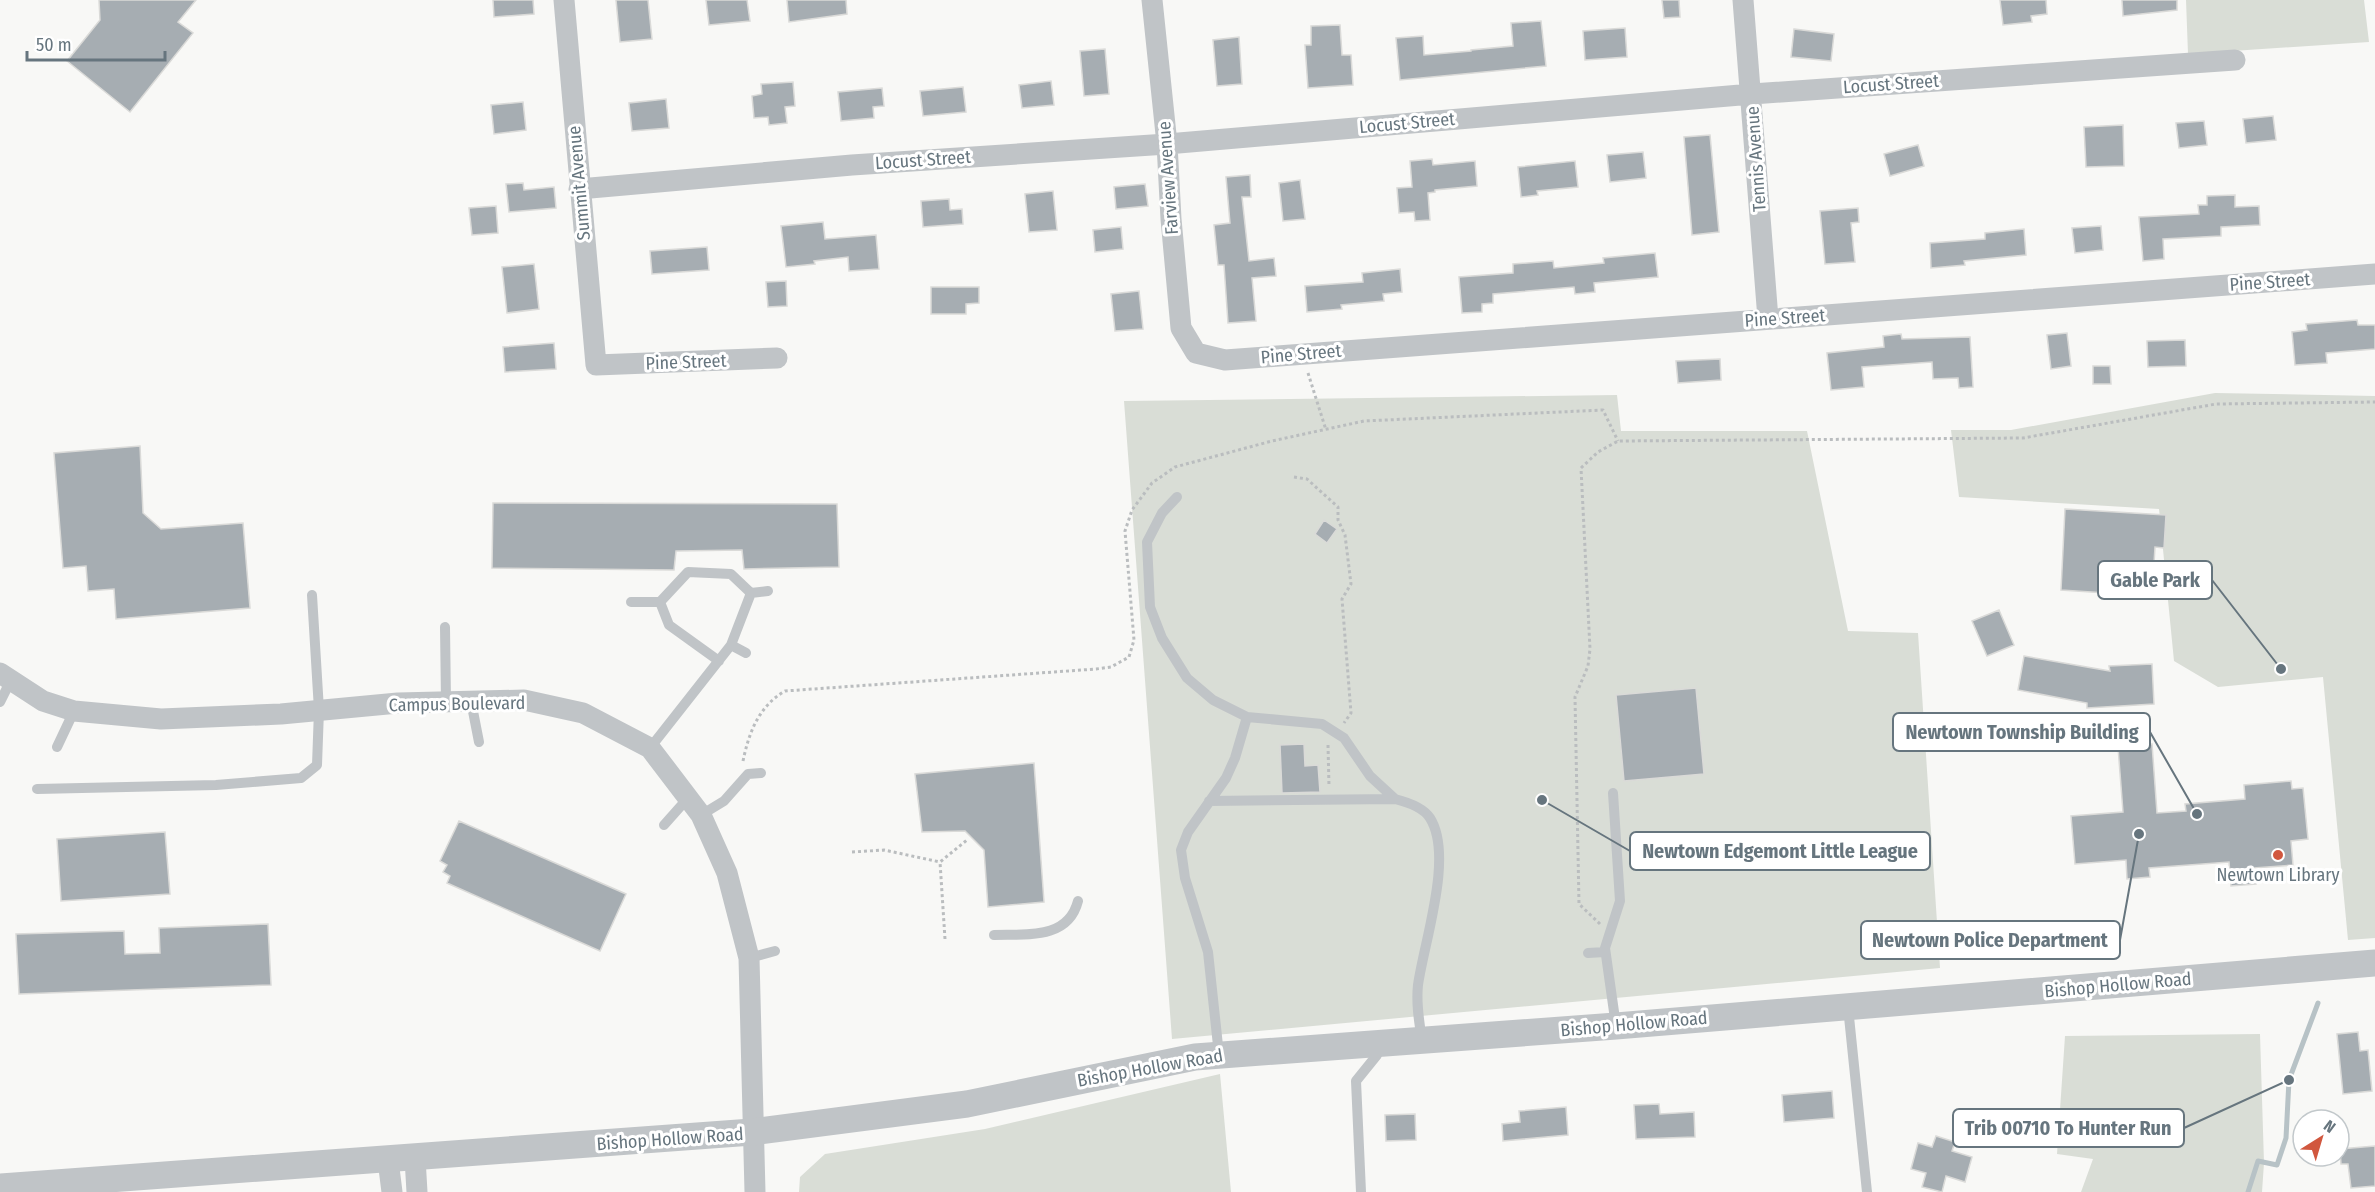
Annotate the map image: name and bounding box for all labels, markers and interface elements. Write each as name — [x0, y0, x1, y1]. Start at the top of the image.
scale bar — [27, 24, 165, 62]
text: 50 m — [36, 34, 72, 56]
street label: Locust Street — [1842, 70, 1940, 98]
street label: Tennis Avenue — [1741, 105, 1771, 213]
street label: Locust Street — [1358, 108, 1456, 138]
street label: Farview Avenue — [1153, 121, 1183, 235]
street label: Summit Avenue — [563, 125, 595, 241]
street label: Locust Street — [874, 146, 972, 174]
street label: Pine Street — [2229, 268, 2311, 296]
street label: Pine Street — [1744, 304, 1826, 332]
street label: Pine Street — [1260, 340, 1342, 368]
street label: Pine Street — [645, 350, 727, 374]
callout: Gable Park — [2098, 561, 2212, 599]
text: Gable Park — [2110, 568, 2201, 592]
street label: Campus Boulevard — [388, 692, 526, 716]
callout: Newtown Township Building — [1893, 713, 2150, 751]
text: Newtown Township Building — [1905, 720, 2139, 744]
callout: Newtown Edgemont Little League — [1630, 832, 1930, 870]
text: Newtown Edgemont Little League — [1642, 839, 1918, 863]
marker: Newtown Library — [2271, 848, 2285, 862]
place label: Newtown Library — [2216, 864, 2340, 886]
callout: Newtown Police Department — [1861, 921, 2120, 959]
text: Newtown Police Department — [1872, 928, 2109, 952]
street label: Bishop Hollow Road — [2044, 968, 2192, 1002]
street label: Bishop Hollow Road — [1560, 1007, 1708, 1041]
street label: Bishop Hollow Road — [1075, 1044, 1225, 1092]
north arrow — [2291, 1108, 2351, 1168]
callout: Trib 00710 To Hunter Run — [1953, 1109, 2184, 1147]
text: Trib 00710 To Hunter Run — [1965, 1116, 2171, 1140]
text: N — [2320, 1116, 2339, 1137]
street label: Bishop Hollow Road — [596, 1123, 744, 1155]

